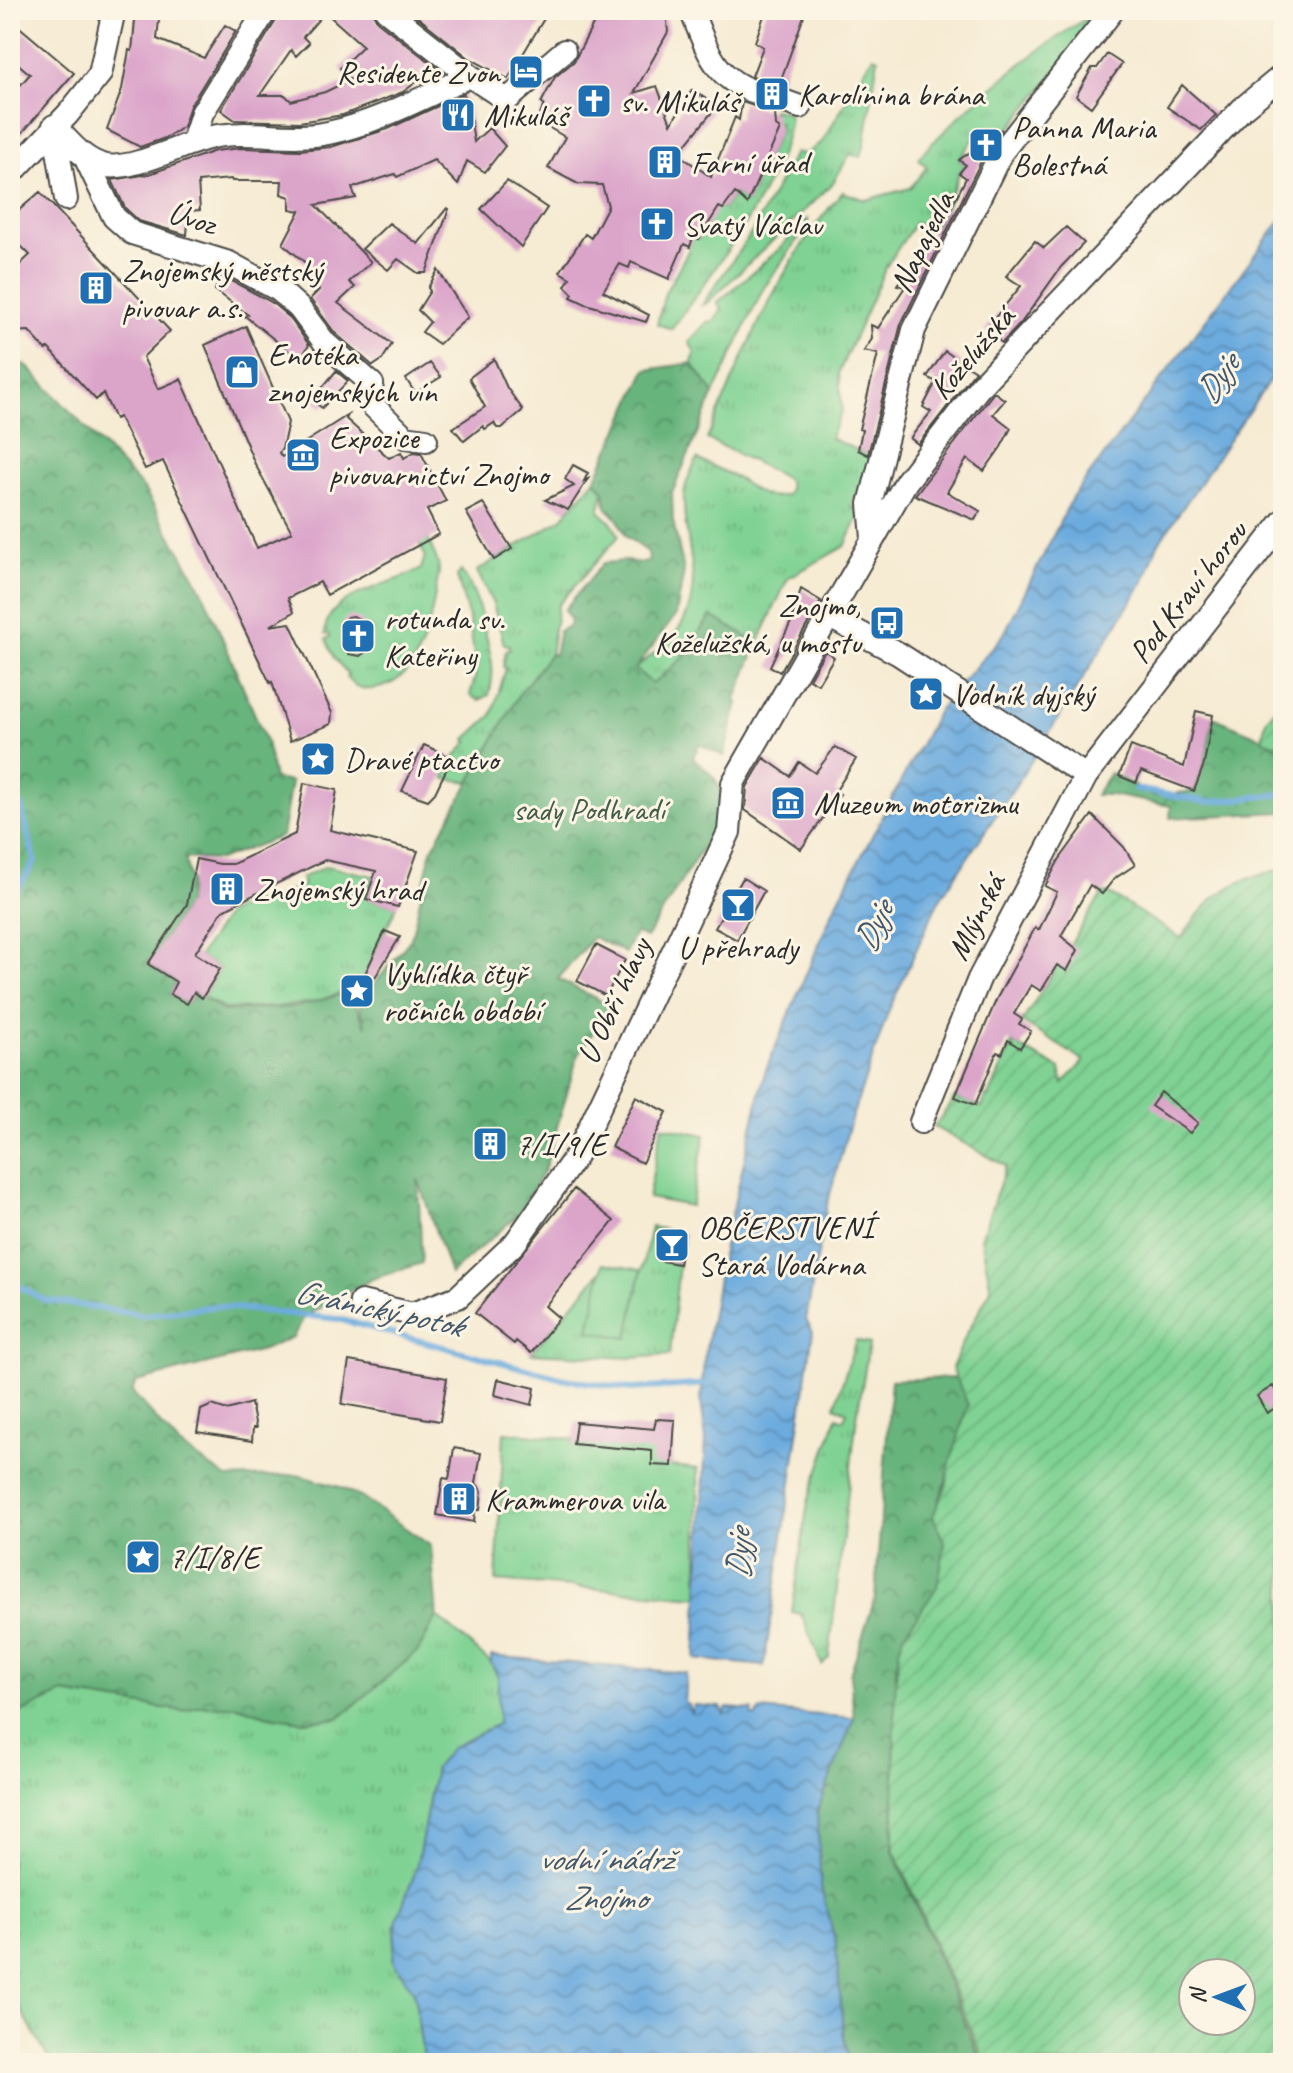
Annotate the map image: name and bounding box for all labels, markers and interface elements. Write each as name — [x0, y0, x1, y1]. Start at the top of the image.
place label: Residente Zvon — [337, 52, 502, 93]
hotel icon: Residente Zvon — [507, 53, 545, 91]
place label: Karolínina brána — [798, 74, 986, 115]
building icon: Karolínina brána — [753, 75, 791, 113]
place label: sv. Mikuláš — [620, 81, 744, 122]
church icon: sv. Mikuláš — [575, 82, 613, 120]
place label: Mikuláš — [484, 95, 572, 136]
restaurant icon: Mikuláš — [439, 96, 477, 134]
place label: Panna Maria Bolestná — [1012, 107, 1158, 185]
church icon: Panna Maria Bolestná — [967, 126, 1005, 164]
place label: Farní úřad — [691, 142, 813, 183]
building icon: Farní úřad — [646, 143, 684, 181]
street label: Napajedla — [880, 183, 965, 299]
street label: Úvoz — [163, 191, 223, 245]
place label: Svatý Václav — [683, 204, 824, 245]
church icon: Svatý Václav — [638, 205, 676, 243]
place label: Znojemský městský pivovar a.s. — [122, 250, 325, 328]
building icon: Znojemský městský pivovar a.s. — [77, 269, 115, 307]
street label: Koželužská — [920, 296, 1026, 408]
place label: Enotéka znojemských vín — [268, 334, 438, 412]
water label: Dyje — [1185, 341, 1252, 411]
shop icon: Enotéka znojemských vín — [223, 353, 261, 391]
place label: Expozice pivovarnictví Znojmo — [329, 417, 552, 495]
museum icon: Expozice pivovarnictví Znojmo — [284, 436, 322, 474]
street label: Pod Kraví horou — [1119, 511, 1258, 672]
place label: Znojmo, Koželužská, u mostu — [654, 585, 863, 663]
place label: rotunda sv. Kateřiny — [384, 598, 506, 676]
bus stop icon: Znojmo, Koželužská, u mostu — [868, 604, 906, 642]
church icon: rotunda sv. Kateřiny — [339, 617, 377, 655]
place label: Vodník dyjský — [952, 674, 1097, 715]
place icon: Vodník dyjský — [907, 675, 945, 713]
place label: Dravé ptactvo — [344, 739, 502, 780]
place icon: Dravé ptactvo — [299, 740, 337, 778]
place label: Muzeum motorizmu — [814, 783, 1020, 824]
museum icon: Muzeum motorizmu — [769, 784, 807, 822]
park label: sady Podhradí — [513, 789, 671, 830]
street label: Mlýnská — [937, 865, 1016, 967]
place label: Znojemský hrad — [253, 869, 427, 910]
building icon: Znojemský hrad — [208, 870, 246, 908]
bar icon: U přehrady — [719, 886, 757, 924]
water label: Dyje — [843, 890, 905, 958]
place label: U přehrady — [678, 927, 801, 968]
street label: U Obří hlavy — [567, 929, 662, 1070]
place label: Vyhlídka čtyř ročních období — [383, 953, 546, 1031]
place icon: Vyhlídka čtyř ročních období — [338, 972, 376, 1010]
place label: 7/I/9/E — [516, 1124, 610, 1165]
building icon: 7/I/9/E — [471, 1125, 509, 1163]
place label: OBČERSTVENÍ Stará Vodárna — [698, 1207, 881, 1285]
bar icon: OBČERSTVENÍ Stará Vodárna — [653, 1226, 691, 1264]
water label: Gránický potok — [291, 1269, 473, 1348]
place label: Krammerova vila — [485, 1479, 667, 1520]
building icon: Krammerova vila — [440, 1480, 478, 1518]
water label: Dyje — [716, 1524, 760, 1579]
place label: 7/I/8/E — [169, 1537, 263, 1578]
place icon: 7/I/8/E — [124, 1538, 162, 1576]
water label: vodní nádrž Znojmo — [539, 1837, 681, 1919]
north arrow — [1177, 1957, 1257, 2037]
text: N — [1184, 1986, 1212, 2004]

